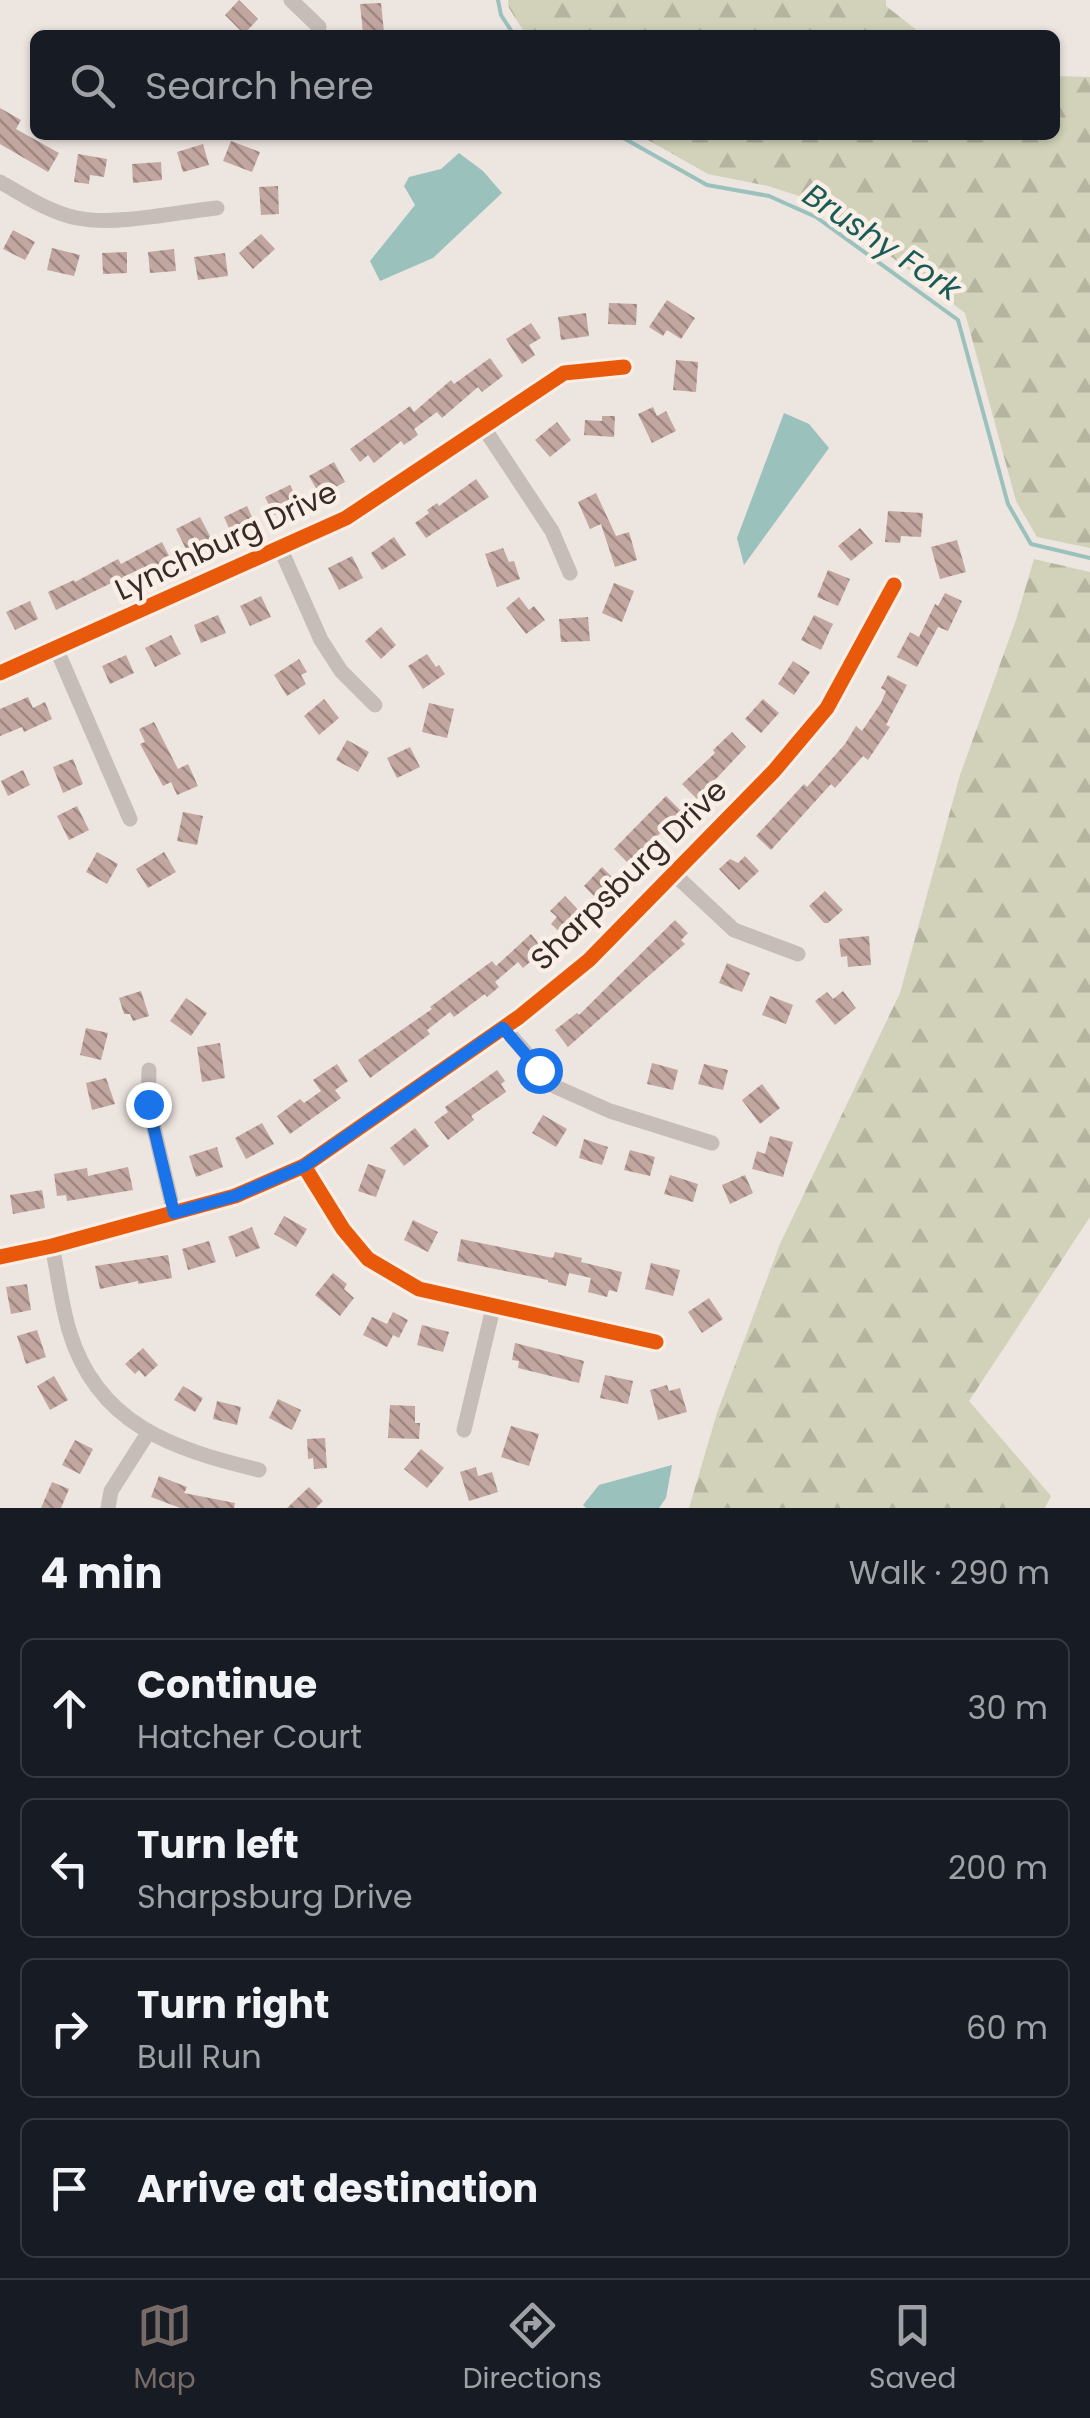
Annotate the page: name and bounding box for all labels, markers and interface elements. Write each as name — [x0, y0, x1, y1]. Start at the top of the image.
search box — [30, 30, 1060, 140]
icon: search — [65, 58, 120, 113]
text: Search here — [145, 59, 374, 112]
water label: Brushy Fork — [794, 172, 971, 312]
street label: Lynchburg Drive — [108, 470, 344, 611]
street label: Sharpsburg Drive — [521, 769, 737, 980]
route start — [517, 1048, 563, 1094]
route end — [126, 1082, 172, 1128]
text: 4 min — [40, 1544, 163, 1603]
text: Walk · 290 m — [849, 1550, 1050, 1595]
text: Continue — [137, 1658, 317, 1711]
icon: ahead — [42, 1681, 97, 1736]
text: 30 m — [968, 1685, 1048, 1730]
text: Hatcher Court — [137, 1714, 362, 1759]
text: Turn left — [137, 1818, 299, 1871]
icon: left — [42, 1841, 97, 1896]
text: 200 m — [948, 1845, 1048, 1890]
text: Sharpsburg Drive — [137, 1874, 413, 1919]
text: Turn right — [137, 1978, 329, 2031]
icon: right — [42, 2001, 97, 2056]
text: 60 m — [966, 2005, 1048, 2050]
text: Bull Run — [137, 2034, 262, 2079]
icon: arrive — [42, 2161, 97, 2216]
text: Arrive at destination — [137, 2162, 538, 2215]
tab: Map — [134, 2298, 196, 2400]
tab: Directions — [463, 2298, 602, 2400]
tab: Saved — [869, 2298, 956, 2400]

